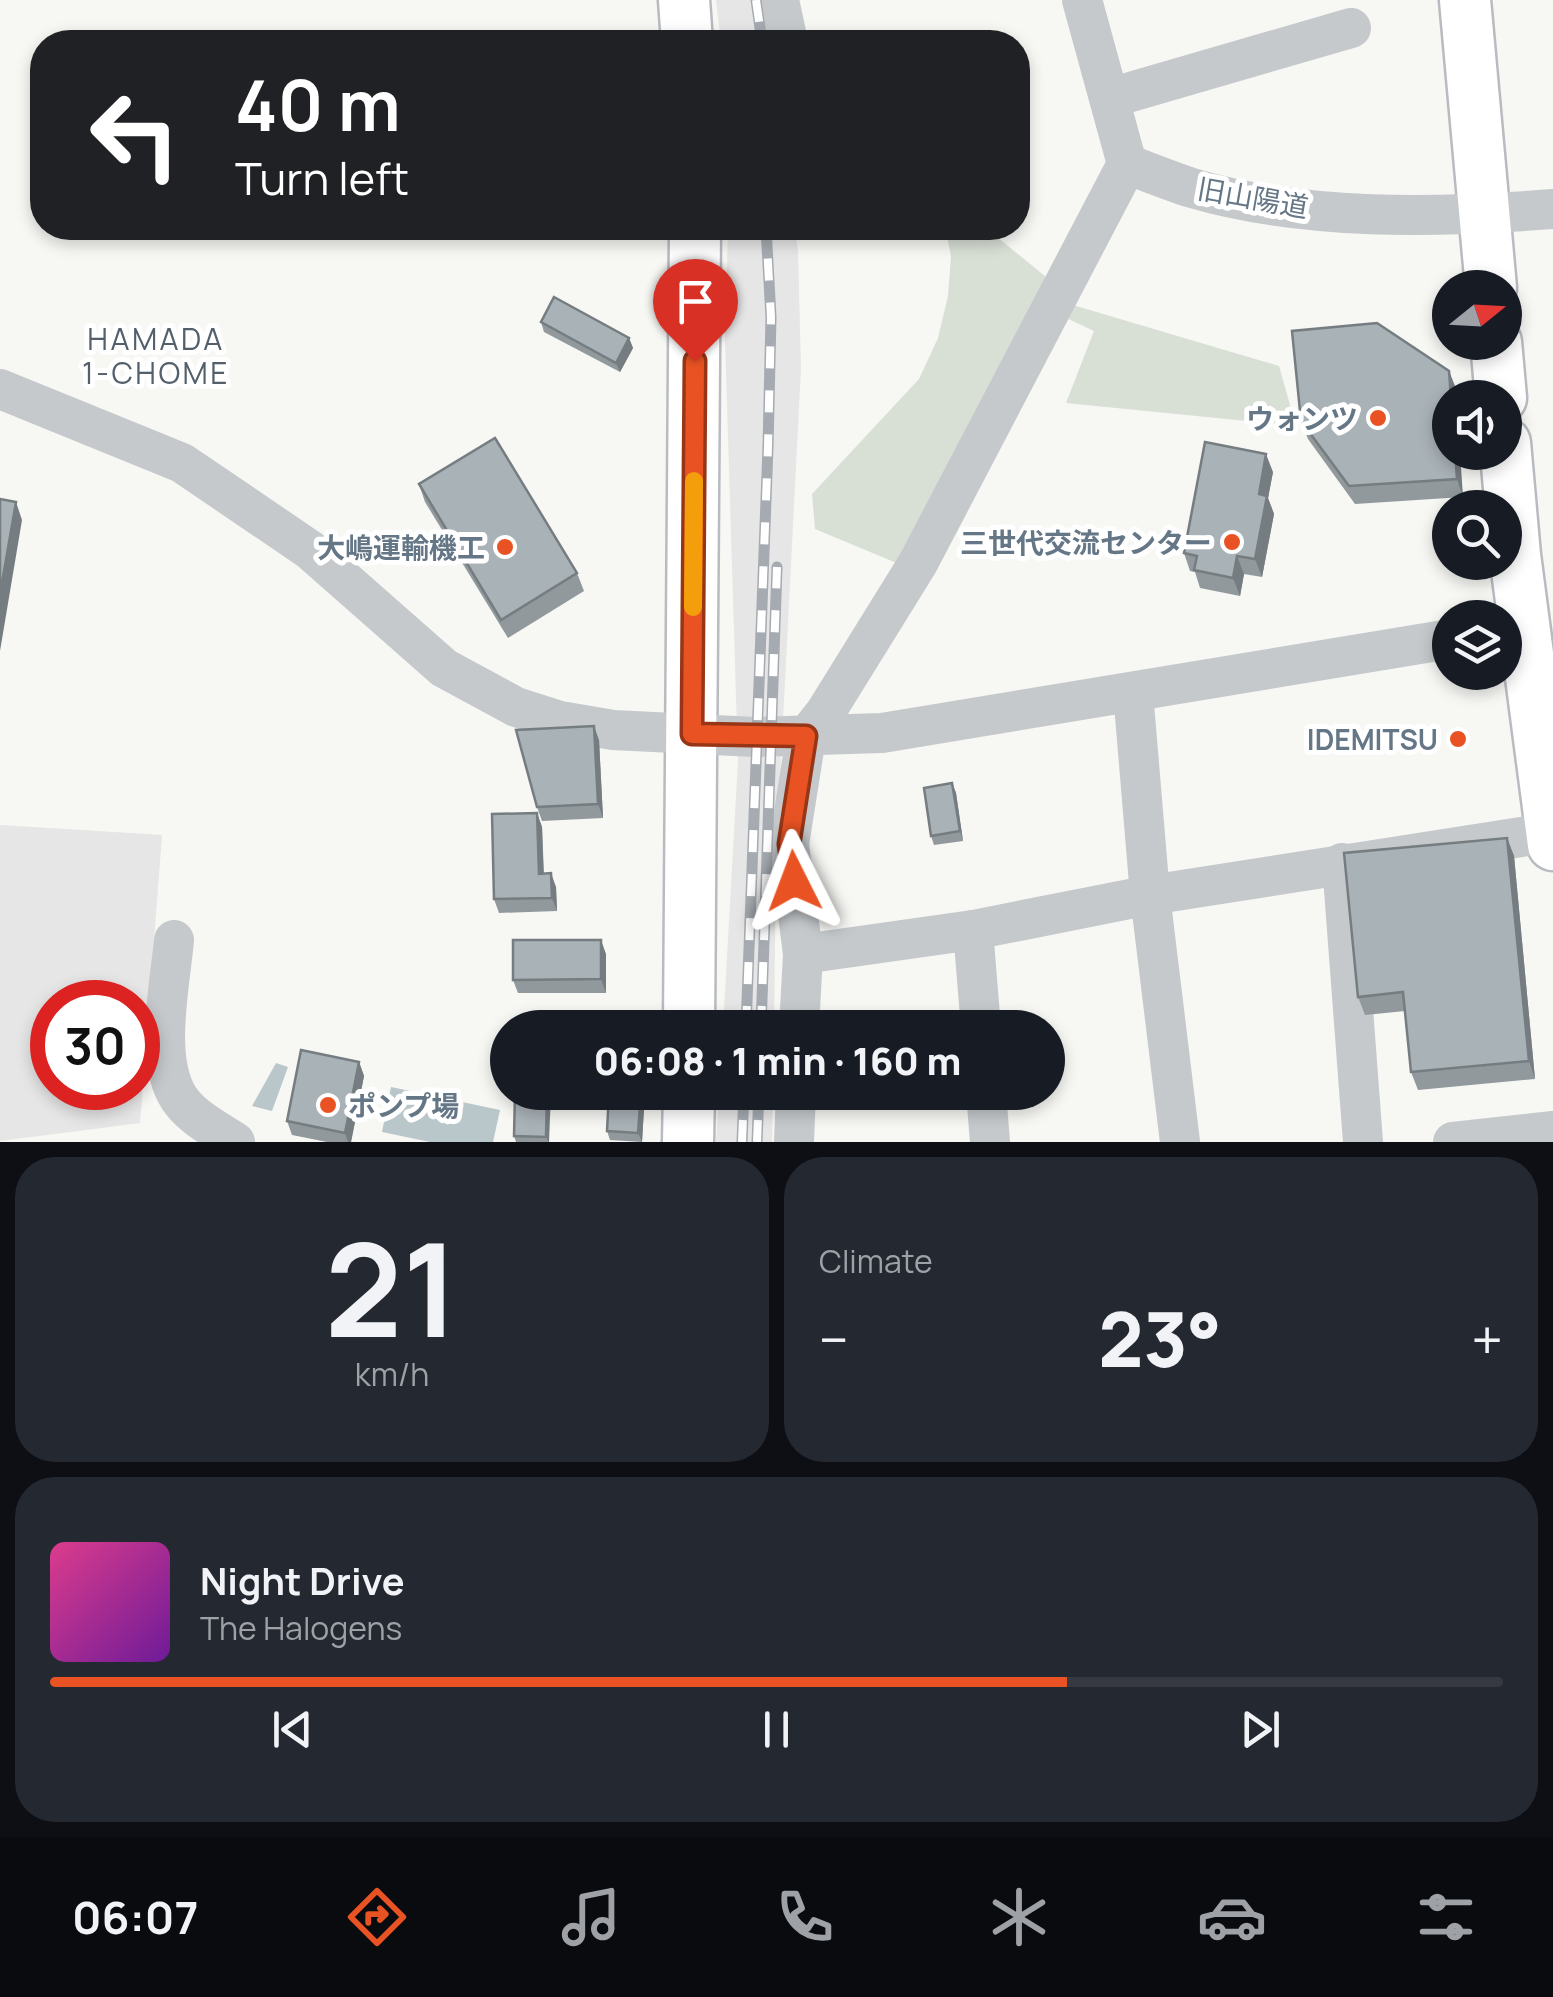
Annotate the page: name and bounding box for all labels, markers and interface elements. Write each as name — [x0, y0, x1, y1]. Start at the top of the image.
text: 40 m — [235, 56, 401, 152]
icon: left — [70, 70, 200, 200]
text: Turn left — [235, 147, 409, 209]
street label: 旧山陽道 — [1195, 169, 1311, 225]
pin — [653, 259, 738, 362]
north arrow — [1432, 270, 1522, 360]
map controls — [1432, 270, 1522, 690]
icon: arrive — [668, 274, 723, 329]
district label: HAMADA 1-CHOME — [82, 318, 230, 393]
button: sound — [1432, 380, 1522, 470]
place label: ウォンツ — [1246, 399, 1358, 437]
marker: ウォンツ — [1367, 407, 1389, 429]
button: search — [1432, 490, 1522, 580]
place label: 三世代交流センター — [960, 523, 1212, 561]
place label: 大嶋運輸機工 — [317, 528, 485, 566]
marker: 三世代交流センター — [1221, 531, 1243, 553]
marker: 大嶋運輸機工 — [494, 536, 516, 558]
button: layers — [1432, 600, 1522, 690]
place label: IDEMITSU — [1307, 720, 1438, 758]
marker: IDEMITSU — [1447, 728, 1469, 750]
position arrow — [742, 829, 846, 933]
speed limit sign: 30 — [30, 980, 160, 1110]
text: 06:08 · 1 min · 160 m — [594, 1034, 961, 1086]
place label: ポンプ場 — [348, 1086, 459, 1124]
marker: ポンプ場 — [317, 1094, 339, 1116]
text: 21 — [325, 1198, 459, 1376]
text: Climate — [819, 1239, 933, 1283]
text: 23° — [1098, 1287, 1222, 1390]
text: − — [819, 1301, 849, 1377]
text: + — [1471, 1301, 1503, 1377]
text: km/h — [355, 1352, 429, 1396]
text: Night Drive — [200, 1554, 405, 1606]
text: The Halogens — [200, 1606, 402, 1650]
icon: previous — [265, 1702, 320, 1757]
icon: pause — [749, 1702, 804, 1757]
icon: next — [1233, 1702, 1288, 1757]
icon: directions — [342, 1882, 412, 1952]
icon: music — [556, 1882, 626, 1952]
icon: phone — [770, 1882, 840, 1952]
icon: climate — [984, 1882, 1054, 1952]
icon: car — [1197, 1882, 1267, 1952]
icon: filters — [1411, 1882, 1481, 1952]
text: 06:07 — [72, 1886, 198, 1948]

